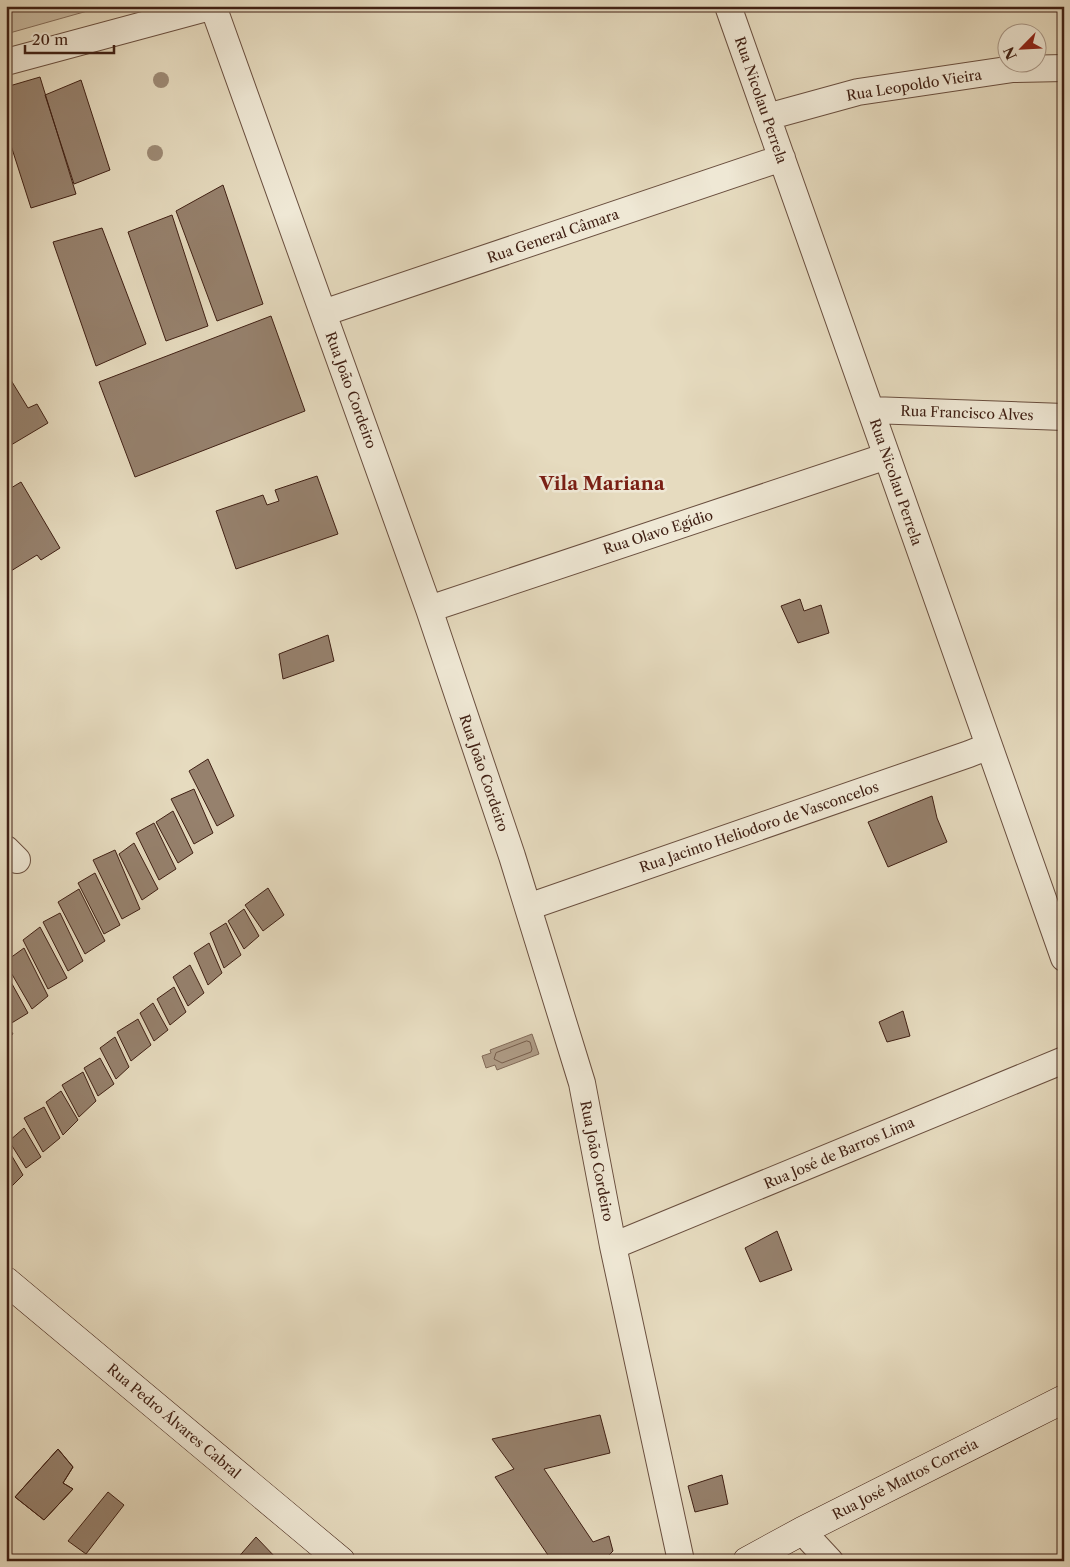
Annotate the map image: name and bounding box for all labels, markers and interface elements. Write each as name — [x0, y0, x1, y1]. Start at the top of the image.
scale bar — [25, 22, 114, 54]
north arrow — [998, 22, 1048, 72]
text: 20 m — [32, 30, 68, 49]
street label: Rua Nicolau Perrela — [731, 34, 791, 166]
text: N — [999, 44, 1021, 63]
street label: Rua Leopoldo Vieira — [845, 65, 984, 105]
street label: Rua General Câmara — [485, 205, 622, 267]
street label: Rua João Cordeiro — [322, 329, 380, 451]
street label: Rua Francisco Alves — [900, 402, 1034, 424]
street label: Rua Nicolau Perrela — [866, 416, 926, 548]
district label: Vila Mariana — [538, 472, 666, 495]
street label: Rua Olavo Egídio — [601, 506, 715, 558]
street label: Rua João Cordeiro — [455, 712, 513, 834]
street label: Rua Jacinto Heliodoro de Vasconcelos — [637, 777, 881, 877]
street label: Rua João Cordeiro — [576, 1099, 618, 1223]
street label: Rua José de Barros Lima — [761, 1113, 918, 1193]
street label: Rua Pedro Álvares Cabral — [104, 1360, 244, 1482]
street label: Rua José Mattos Correia — [829, 1434, 981, 1524]

